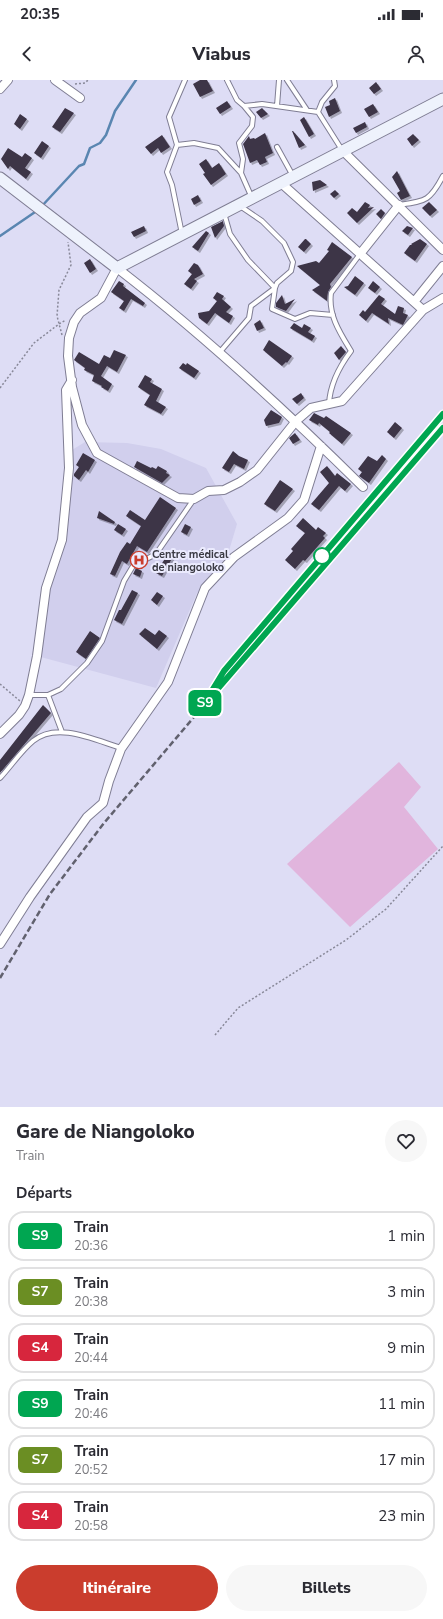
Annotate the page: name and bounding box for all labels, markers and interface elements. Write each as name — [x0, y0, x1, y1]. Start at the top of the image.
text: 20:35 — [20, 4, 60, 24]
text: Viabus — [192, 42, 251, 66]
icon: back — [16, 43, 38, 65]
icon: person — [405, 43, 427, 65]
place label: Centre médical de niangoloko — [152, 547, 229, 575]
unlabelled marker — [313, 547, 331, 565]
hospital icon: Centre médical de niangoloko — [129, 550, 149, 570]
line badge: S9 — [187, 690, 223, 716]
text: S9 — [196, 693, 214, 712]
text: Gare de Niangoloko — [16, 1119, 195, 1145]
button: heart — [385, 1120, 427, 1162]
text: Train — [16, 1147, 45, 1165]
text: Départs — [16, 1183, 72, 1203]
text: Train — [74, 1217, 109, 1237]
text: S9 — [31, 1226, 49, 1245]
text: 1 min — [387, 1226, 425, 1246]
text: 20:36 — [74, 1237, 108, 1255]
text: Train — [74, 1273, 109, 1293]
text: S7 — [31, 1282, 49, 1301]
text: 3 min — [387, 1282, 425, 1302]
text: 20:38 — [74, 1293, 108, 1311]
text: Train — [74, 1329, 109, 1349]
text: S4 — [31, 1338, 49, 1357]
text: 9 min — [387, 1338, 425, 1358]
text: 20:44 — [74, 1349, 108, 1367]
text: Train — [74, 1385, 109, 1405]
text: S9 — [31, 1394, 49, 1413]
text: 11 min — [378, 1394, 425, 1414]
text: 20:46 — [74, 1405, 108, 1423]
text: Train — [74, 1441, 109, 1461]
text: S7 — [31, 1450, 49, 1469]
text: 17 min — [378, 1450, 425, 1470]
text: 20:52 — [74, 1461, 108, 1479]
text: Train — [74, 1497, 109, 1517]
text: S4 — [31, 1506, 49, 1525]
text: 23 min — [378, 1506, 425, 1526]
text: 20:58 — [74, 1517, 108, 1535]
button: Itinéraire — [16, 1565, 218, 1611]
button: Billets — [226, 1565, 427, 1611]

